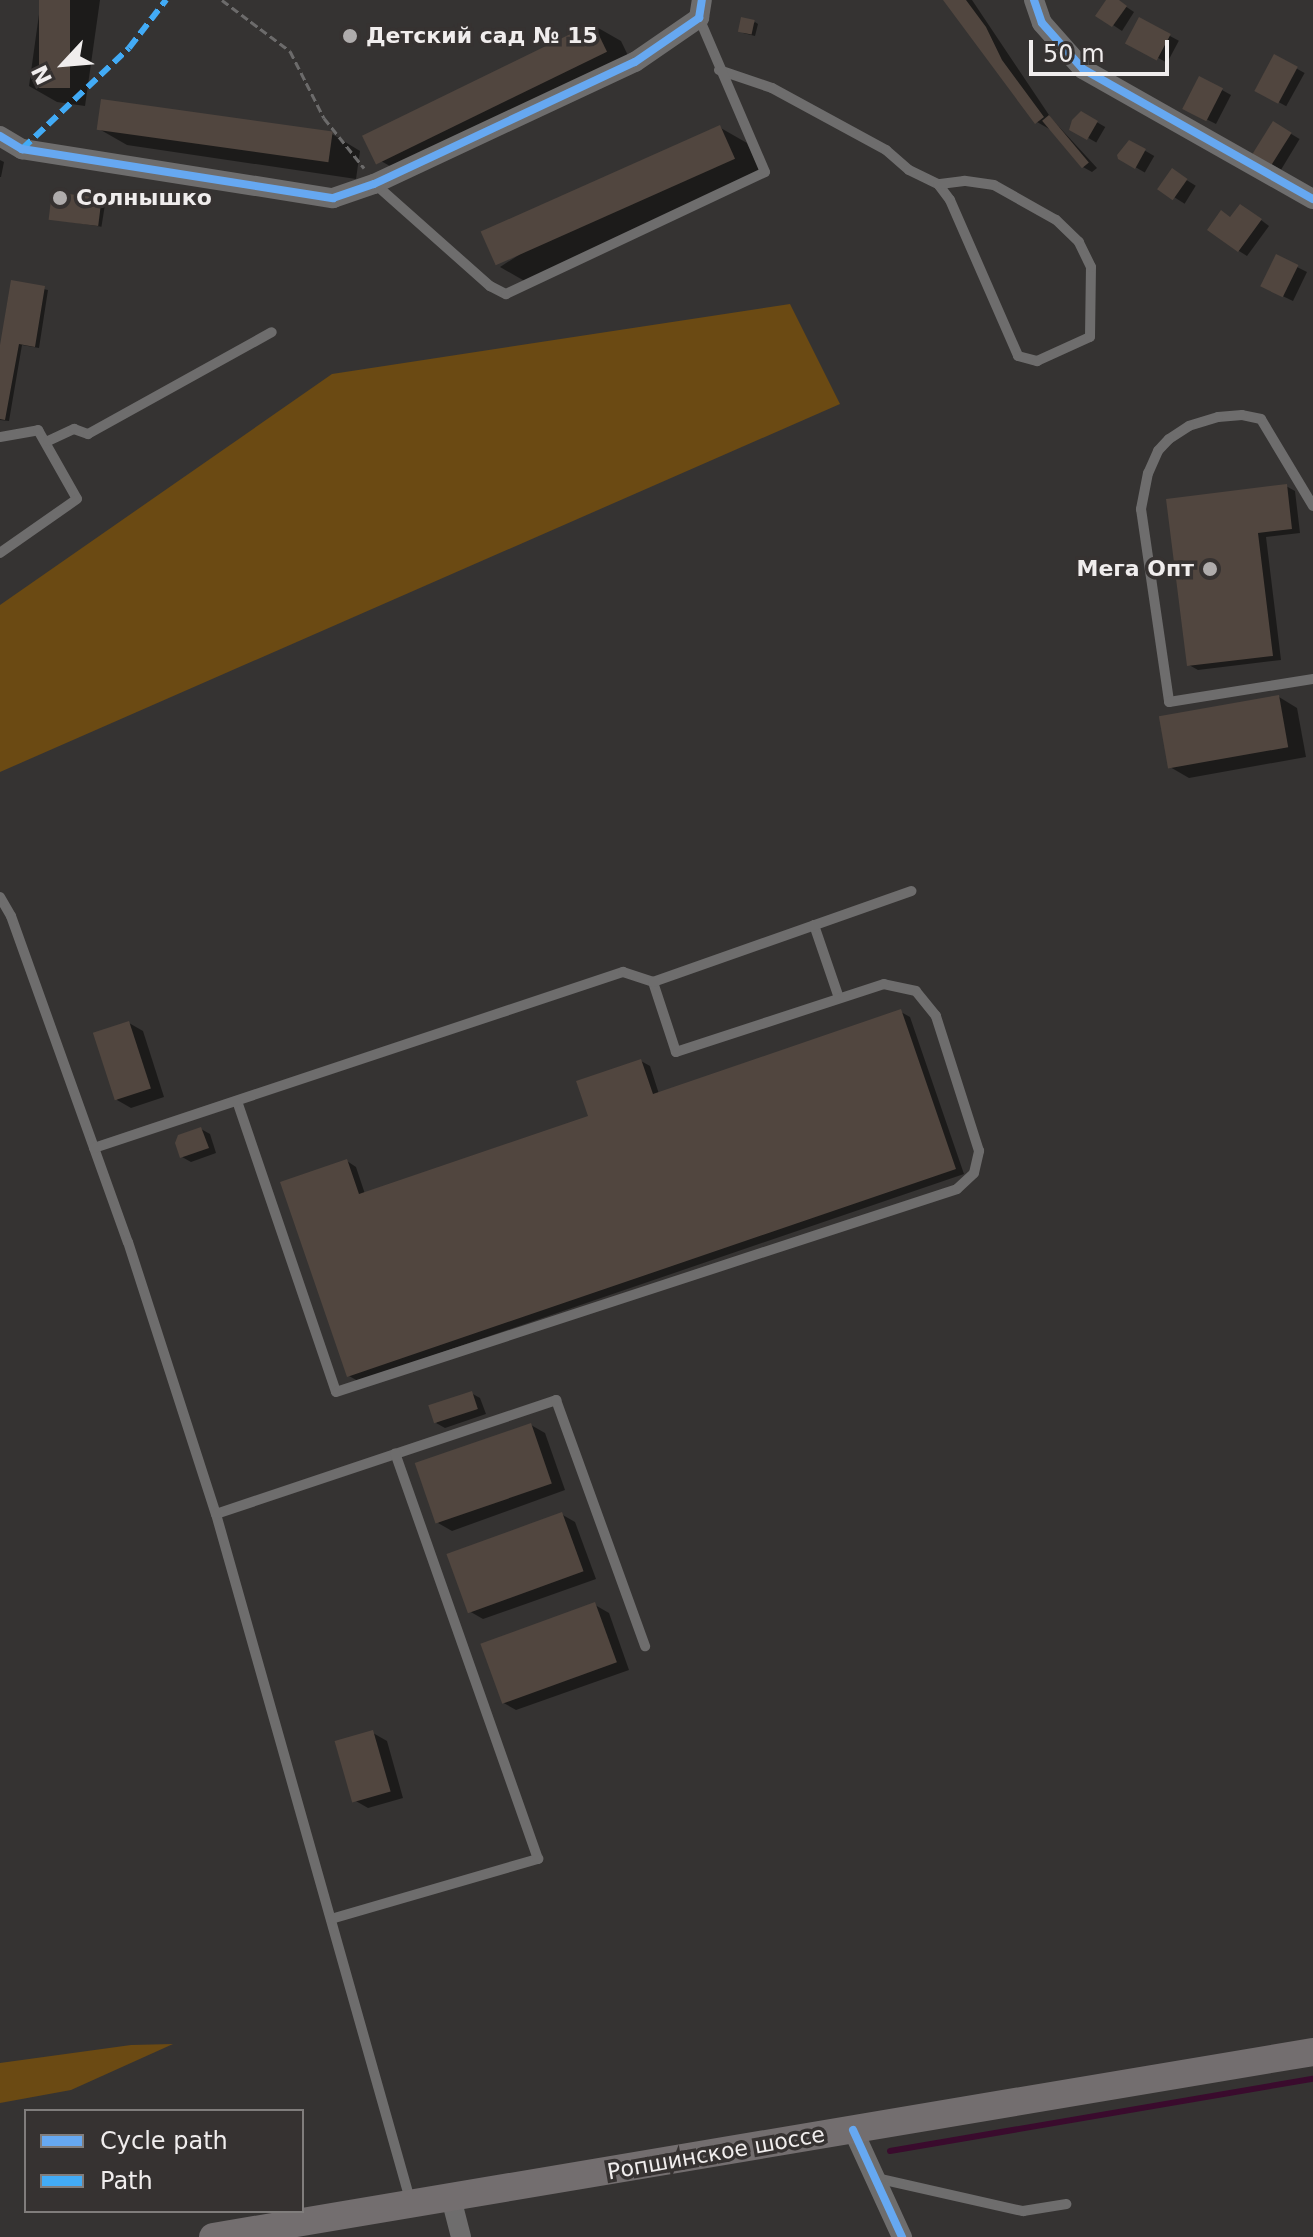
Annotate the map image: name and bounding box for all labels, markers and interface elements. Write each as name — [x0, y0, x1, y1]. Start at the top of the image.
place label: Детский сад № 15 — [366, 23, 598, 49]
north arrow — [24, 24, 104, 104]
scale bar — [1033, 24, 1173, 74]
marker: Детский сад № 15 — [341, 27, 359, 45]
text: 50 m — [1043, 40, 1105, 68]
text: N — [27, 61, 57, 89]
place label: Солнышко — [76, 185, 212, 211]
marker: Солнышко — [51, 189, 69, 207]
place label: Мега Опт — [1077, 556, 1194, 582]
marker: Мега Опт — [1201, 560, 1219, 578]
legend — [24, 2109, 304, 2213]
street label: Ропшинское шоссе — [605, 2121, 827, 2185]
text: Cycle path — [100, 2127, 228, 2155]
text: Path — [100, 2167, 153, 2195]

